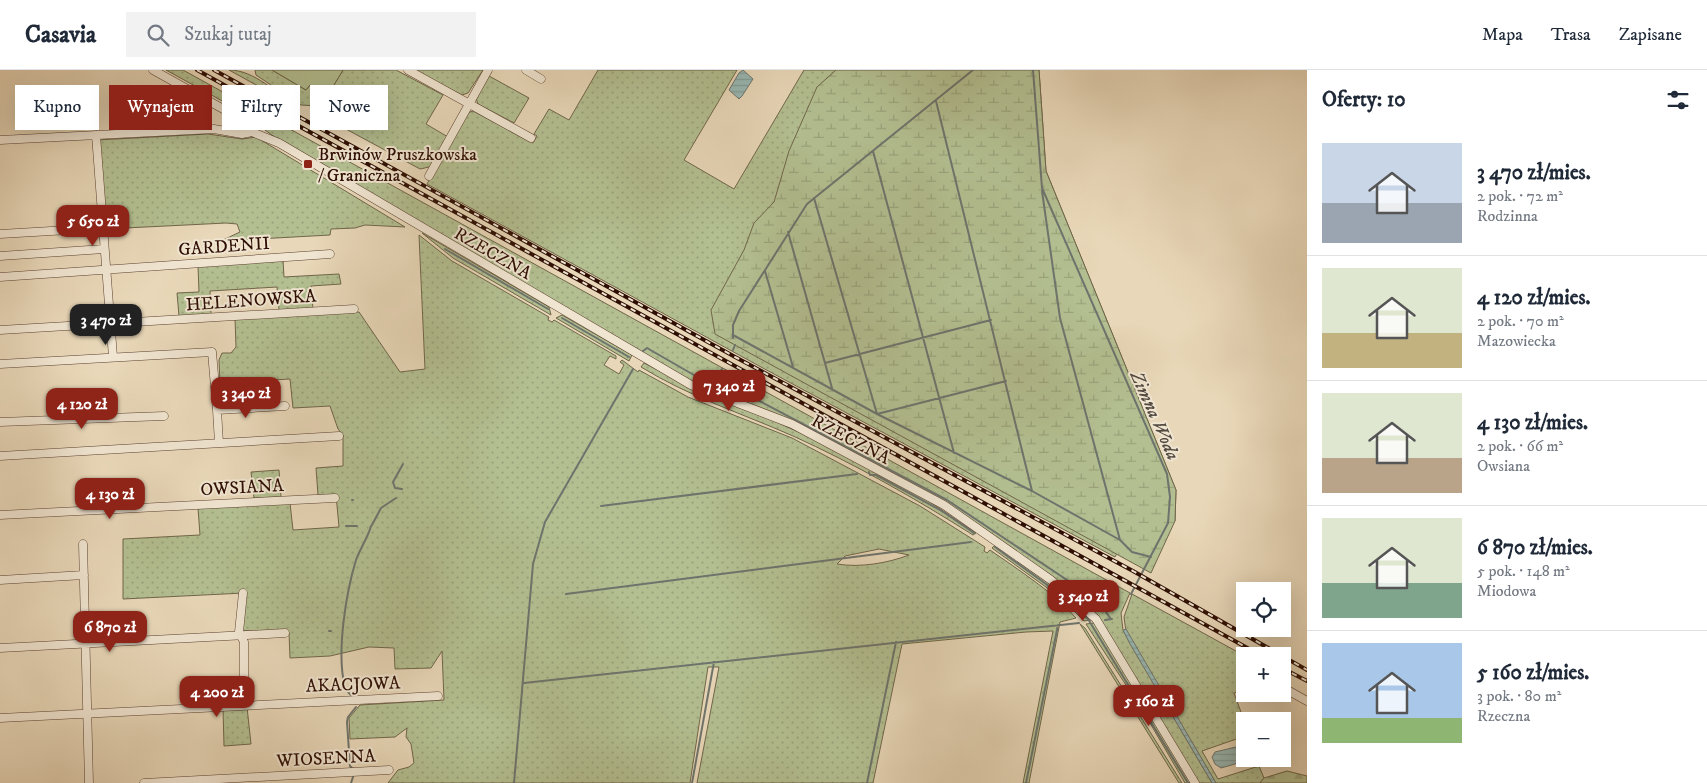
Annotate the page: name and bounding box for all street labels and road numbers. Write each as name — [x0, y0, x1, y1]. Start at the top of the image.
street label: RZECZNA — [450, 223, 536, 285]
street label: GARDENII — [178, 233, 271, 261]
street label: HELENOWSKA — [185, 285, 318, 317]
street label: RZECZNA — [808, 410, 894, 470]
street label: OWSIANA — [200, 475, 285, 501]
street label: AKACJOWA — [306, 672, 401, 698]
street label: WIOSENNA — [275, 745, 377, 773]

